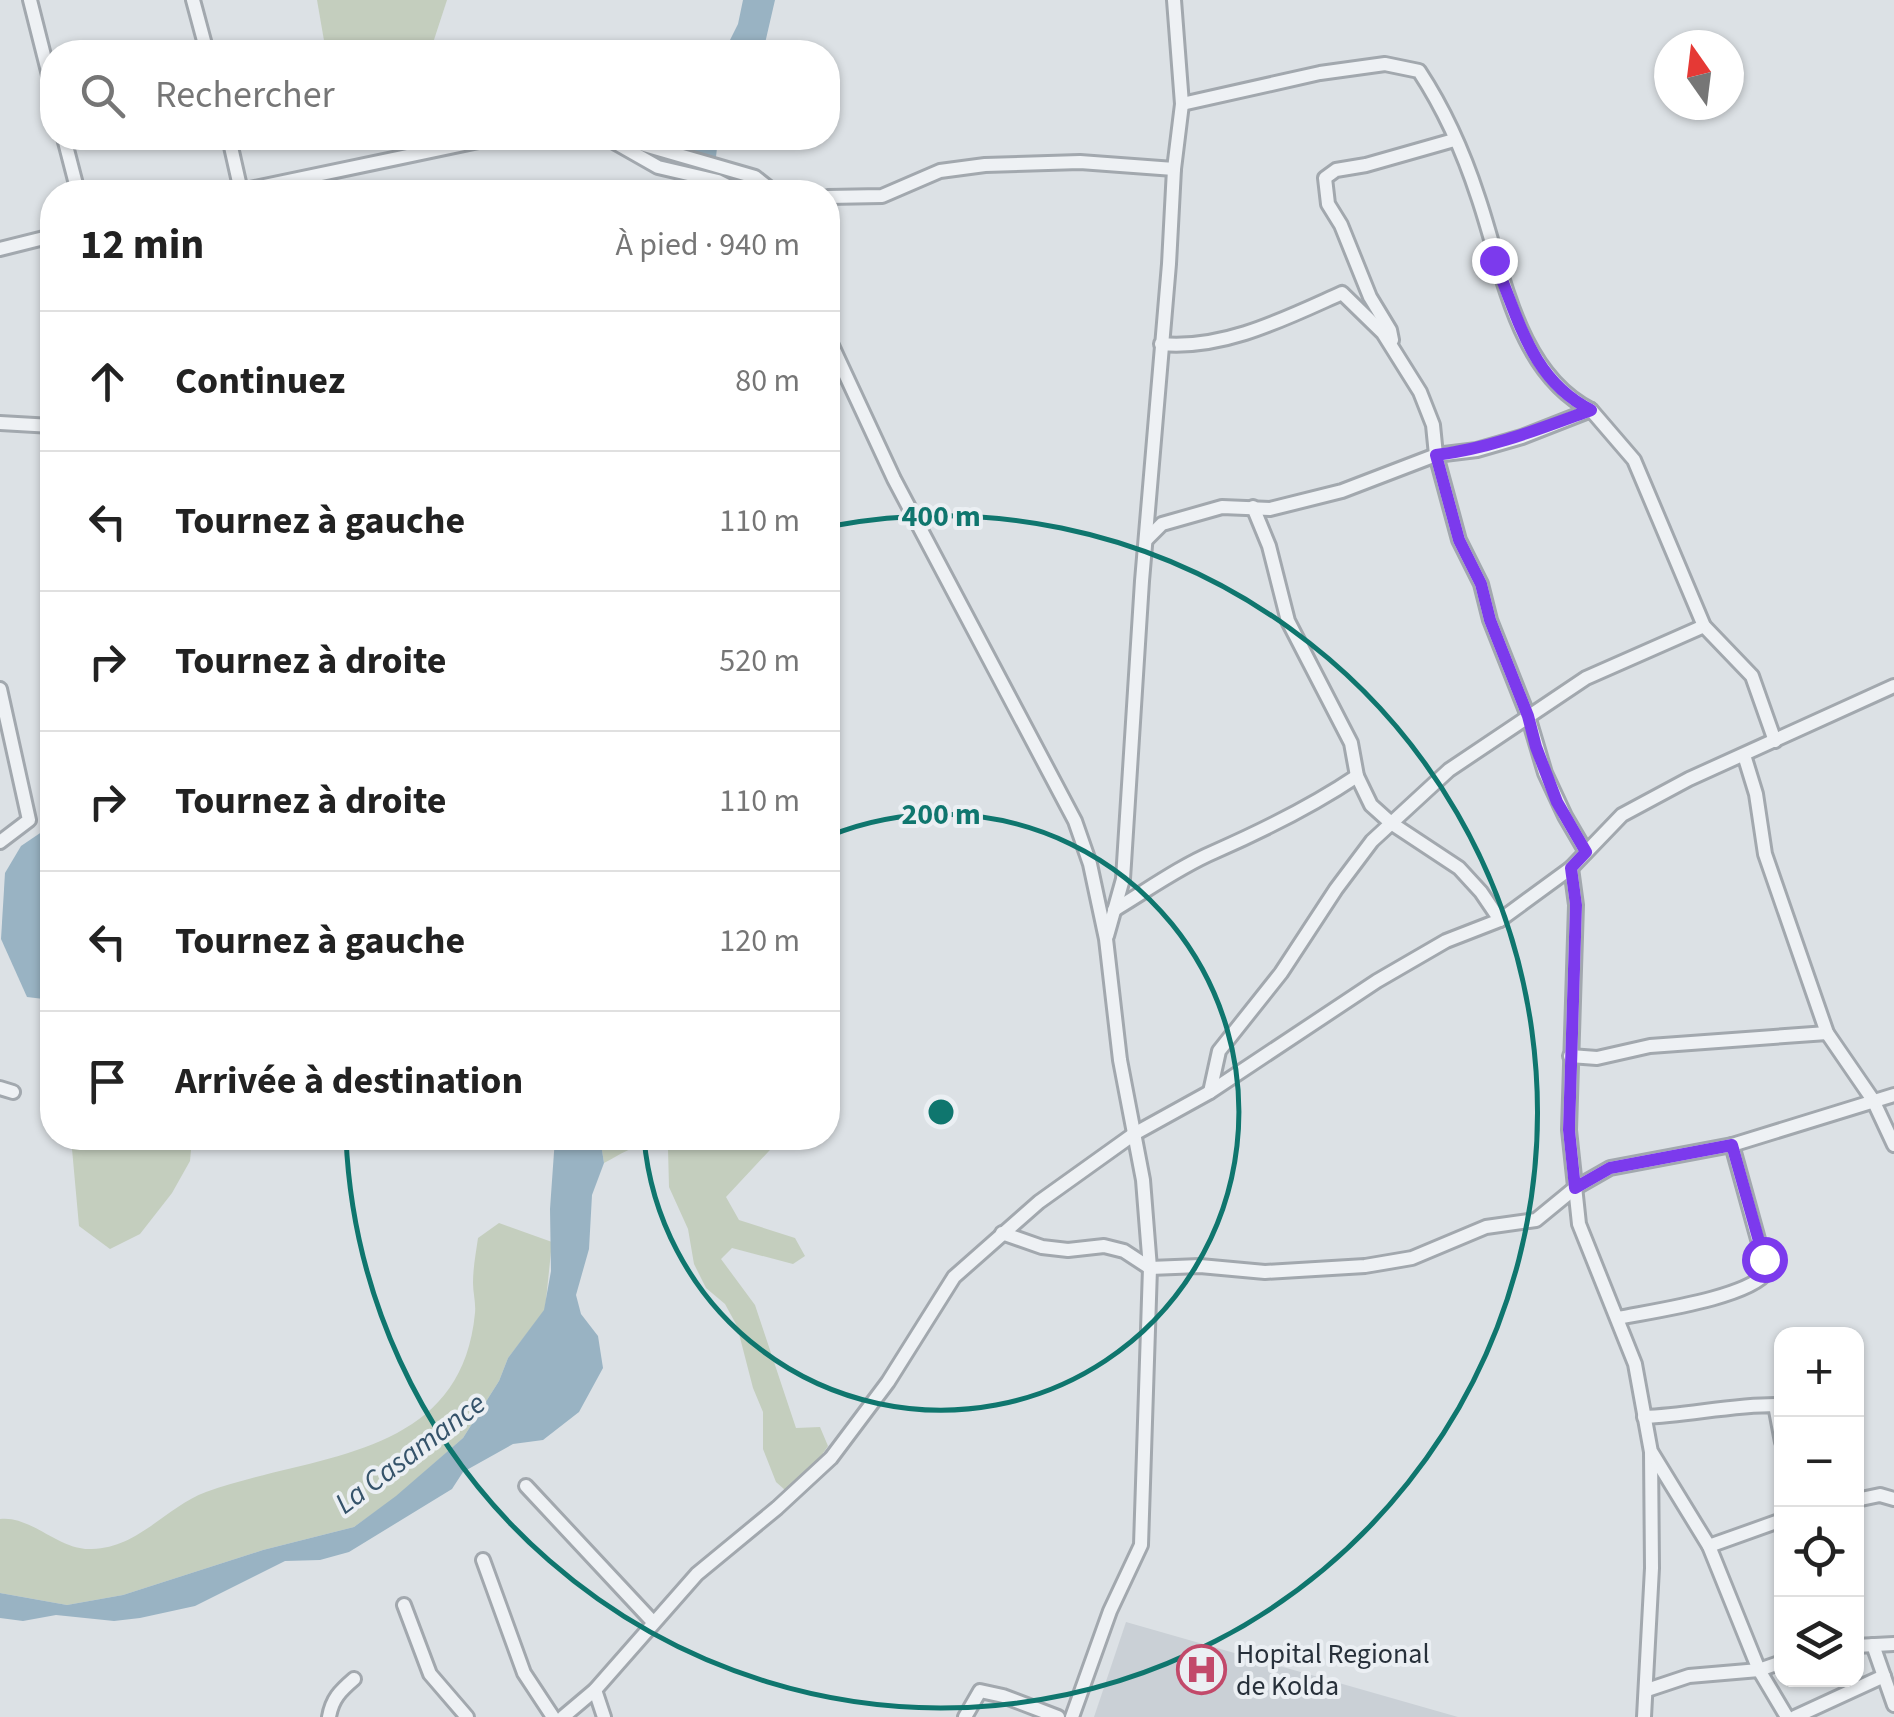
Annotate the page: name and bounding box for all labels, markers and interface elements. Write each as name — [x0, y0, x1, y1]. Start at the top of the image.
north arrow — [1654, 30, 1744, 120]
search box — [40, 40, 840, 150]
icon: search — [75, 68, 130, 123]
text: Rechercher — [155, 68, 335, 122]
text: 12 min — [80, 215, 204, 275]
text: À pied · 940 m — [616, 222, 800, 268]
route end — [1472, 238, 1518, 284]
icon: ahead — [80, 354, 135, 409]
text: Continuez — [175, 354, 345, 408]
text: 80 m — [735, 358, 800, 404]
icon: left — [80, 494, 135, 549]
text: Tournez à gauche — [175, 494, 465, 548]
text: 400 m — [901, 495, 981, 538]
text: 110 m — [719, 498, 800, 544]
icon: right — [80, 634, 135, 689]
text: Tournez à droite — [175, 634, 447, 688]
text: 520 m — [719, 638, 800, 684]
icon: right — [80, 774, 135, 829]
text: Tournez à droite — [175, 774, 447, 828]
text: 110 m — [719, 778, 800, 824]
text: 200 m — [901, 793, 981, 836]
icon: left — [80, 914, 135, 969]
text: Tournez à gauche — [175, 914, 465, 968]
text: 120 m — [719, 918, 800, 964]
icon: arrive — [80, 1054, 135, 1109]
text: Arrivée à destination — [175, 1054, 523, 1108]
centre of rings — [923, 1094, 959, 1130]
route start — [1742, 1237, 1788, 1283]
map controls — [1774, 1327, 1864, 1687]
button: + — [1774, 1327, 1864, 1417]
water label: La Casamance — [326, 1382, 495, 1524]
button: − — [1774, 1417, 1864, 1507]
button: locate — [1774, 1507, 1864, 1597]
button: layers — [1774, 1597, 1864, 1687]
place label: Hopital Regional de Kolda — [1236, 1634, 1430, 1706]
hospital icon: Hopital Regional de Kolda — [1175, 1643, 1227, 1695]

